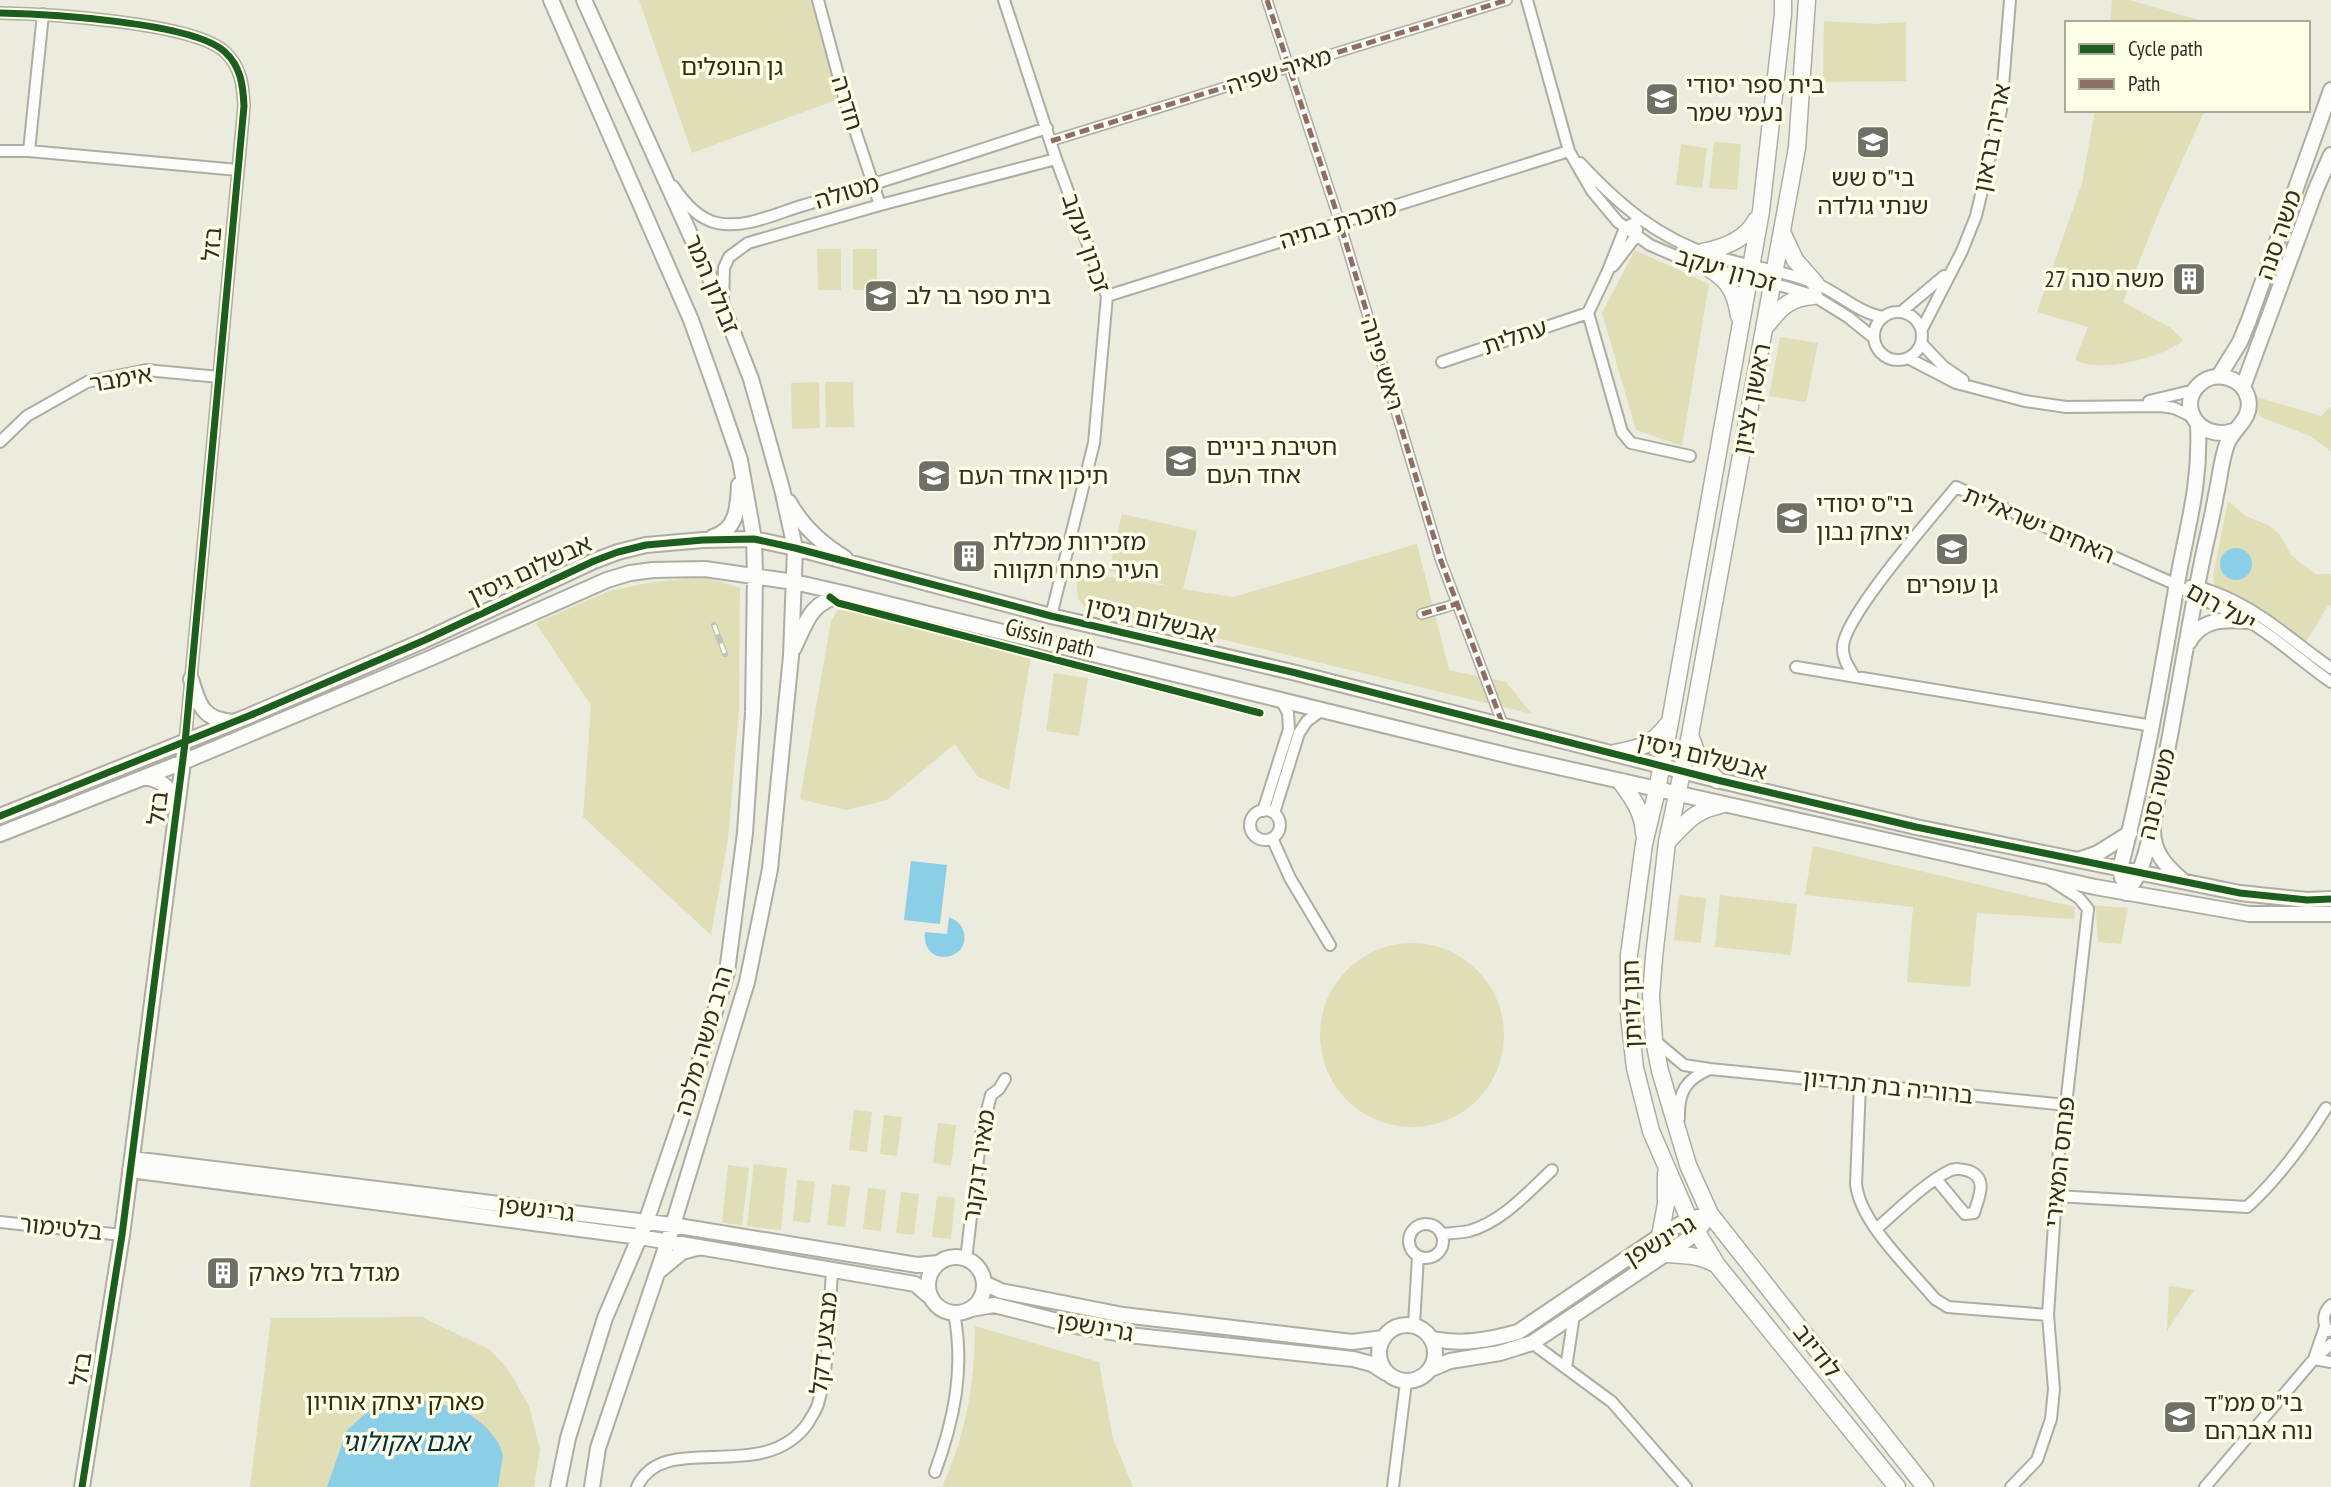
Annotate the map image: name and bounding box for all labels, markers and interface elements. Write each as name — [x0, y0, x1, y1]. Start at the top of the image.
legend — [2065, 21, 2310, 112]
text: Cycle path — [2128, 35, 2203, 62]
street label: מאיר שפיה — [1223, 40, 1335, 101]
park label: גן הנופלים — [681, 51, 783, 82]
place label: בית ספר יסודי נעמי שמר — [1686, 69, 1825, 128]
text: Path — [2128, 70, 2160, 97]
street label: חדרה — [825, 72, 870, 134]
school or university icon: בית ספר יסודי נעמי שמר — [1643, 80, 1681, 118]
street label: אריה בראון — [1966, 81, 2017, 195]
school or university icon: בי"ס שש שנתי גולדה — [1854, 123, 1892, 161]
place label: בי"ס שש שנתי גולדה — [1817, 162, 1929, 221]
street label: מטולה — [811, 167, 883, 216]
street label: משה סנה — [2249, 186, 2308, 284]
street label: זכרון יעקב — [1055, 189, 1118, 297]
street label: מזכרת בתיה — [1275, 191, 1400, 256]
street label: בזל — [195, 226, 228, 262]
street label: זבולון המר — [678, 230, 747, 338]
street label: זכרון יעקב — [1672, 240, 1780, 299]
building icon: משה סנה 27 — [2170, 260, 2208, 298]
place label: משה סנה 27 — [2044, 263, 2164, 294]
school or university icon: בית ספר בר לב — [862, 277, 900, 315]
place label: בית ספר בר לב — [906, 280, 1051, 311]
street label: עתלית — [1479, 311, 1551, 362]
street label: ראש פינה — [1354, 314, 1411, 414]
street label: ראשון לציון — [1726, 341, 1777, 457]
street label: אימבר — [87, 358, 155, 399]
place label: חטיבת ביניים אחד העם — [1206, 431, 1337, 490]
school or university icon: חטיבת ביניים אחד העם — [1162, 442, 1200, 480]
school or university icon: תיכון אחד העם — [915, 457, 953, 495]
place label: תיכון אחד העם — [958, 460, 1108, 491]
street label: האחים ישראלית — [1959, 479, 2120, 570]
place label: בי"ס יסודי יצחק נבון — [1816, 488, 1914, 547]
school or university icon: בי"ס יסודי יצחק נבון — [1773, 499, 1811, 537]
place label: מזכירות מכללת העיר פתח תקווה — [993, 526, 1159, 585]
street label: אבשלום גיסין — [463, 527, 597, 612]
school or university icon: גן עופרים — [1933, 530, 1971, 568]
building icon: מזכירות מכללת העיר פתח תקווה — [950, 537, 988, 575]
place label: גן עופרים — [1906, 569, 1998, 600]
street label: יעל רום — [2181, 575, 2262, 638]
street label: אבשלום גיסין — [1083, 589, 1219, 650]
street label: Gissin path — [1002, 611, 1098, 664]
street label: אבשלום גיסין — [1634, 724, 1770, 787]
street label: משה סנה — [2131, 745, 2182, 843]
street label: בזל — [140, 789, 175, 827]
street label: חנן לויתן — [1614, 959, 1649, 1049]
street label: הרב משה מלכה — [667, 963, 740, 1119]
street label: ברוריה בת תרדיון — [1801, 1062, 1975, 1111]
street label: פנחס המאירי — [2037, 1095, 2082, 1229]
street label: מאיר דנקנר — [955, 1108, 1002, 1224]
street label: גרינשפן — [496, 1188, 576, 1229]
street label: בלטימור — [18, 1208, 104, 1247]
street label: גרינשפן — [1618, 1208, 1701, 1273]
building icon: מגדל בזל פארק — [204, 1254, 242, 1292]
place label: מגדל בזל פארק — [248, 1257, 400, 1288]
street label: מבצע דקל — [803, 1290, 844, 1396]
street label: גרינשפן — [1054, 1305, 1136, 1348]
street label: לודיוב — [1787, 1317, 1848, 1384]
street label: בזל — [63, 1350, 98, 1388]
park label: פארק יצחק אוחיון — [305, 1386, 485, 1417]
place label: בי"ס ממ"ד נוה אברהם — [2204, 1387, 2313, 1446]
school or university icon: בי"ס ממ"ד נוה אברהם — [2161, 1398, 2199, 1436]
water label: אגם אקולוגי — [341, 1425, 472, 1458]

